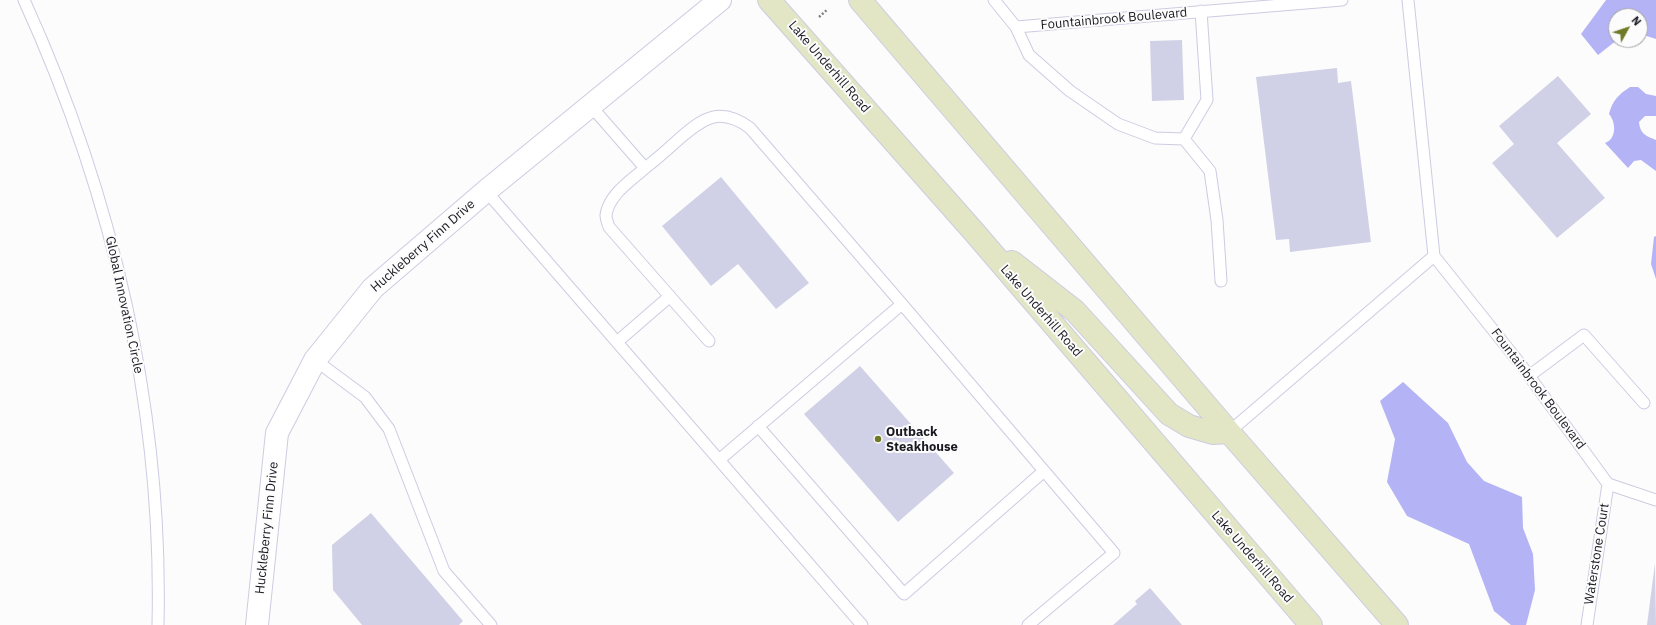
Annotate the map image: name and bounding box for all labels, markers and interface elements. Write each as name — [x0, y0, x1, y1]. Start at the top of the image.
street label: Fountainbrook Boulevard — [1040, 5, 1188, 33]
north arrow — [1608, 8, 1648, 48]
text: N — [1629, 13, 1644, 28]
street label: Lake Underhill Road — [785, 18, 873, 116]
street label: Huckleberry Finn Drive — [368, 196, 478, 296]
street label: Global Innovation Circle — [102, 235, 146, 375]
street label: Lake Underhill Road — [997, 262, 1085, 360]
street label: Fountainbrook Boulevard — [1488, 326, 1588, 452]
place label: Outback Steakhouse — [886, 424, 958, 455]
marker: Outback Steakhouse — [873, 434, 883, 444]
street label: Huckleberry Finn Drive — [252, 461, 282, 595]
street label: Waterstone Court — [1581, 502, 1613, 606]
street label: Lake Underhill Road — [1208, 508, 1296, 606]

